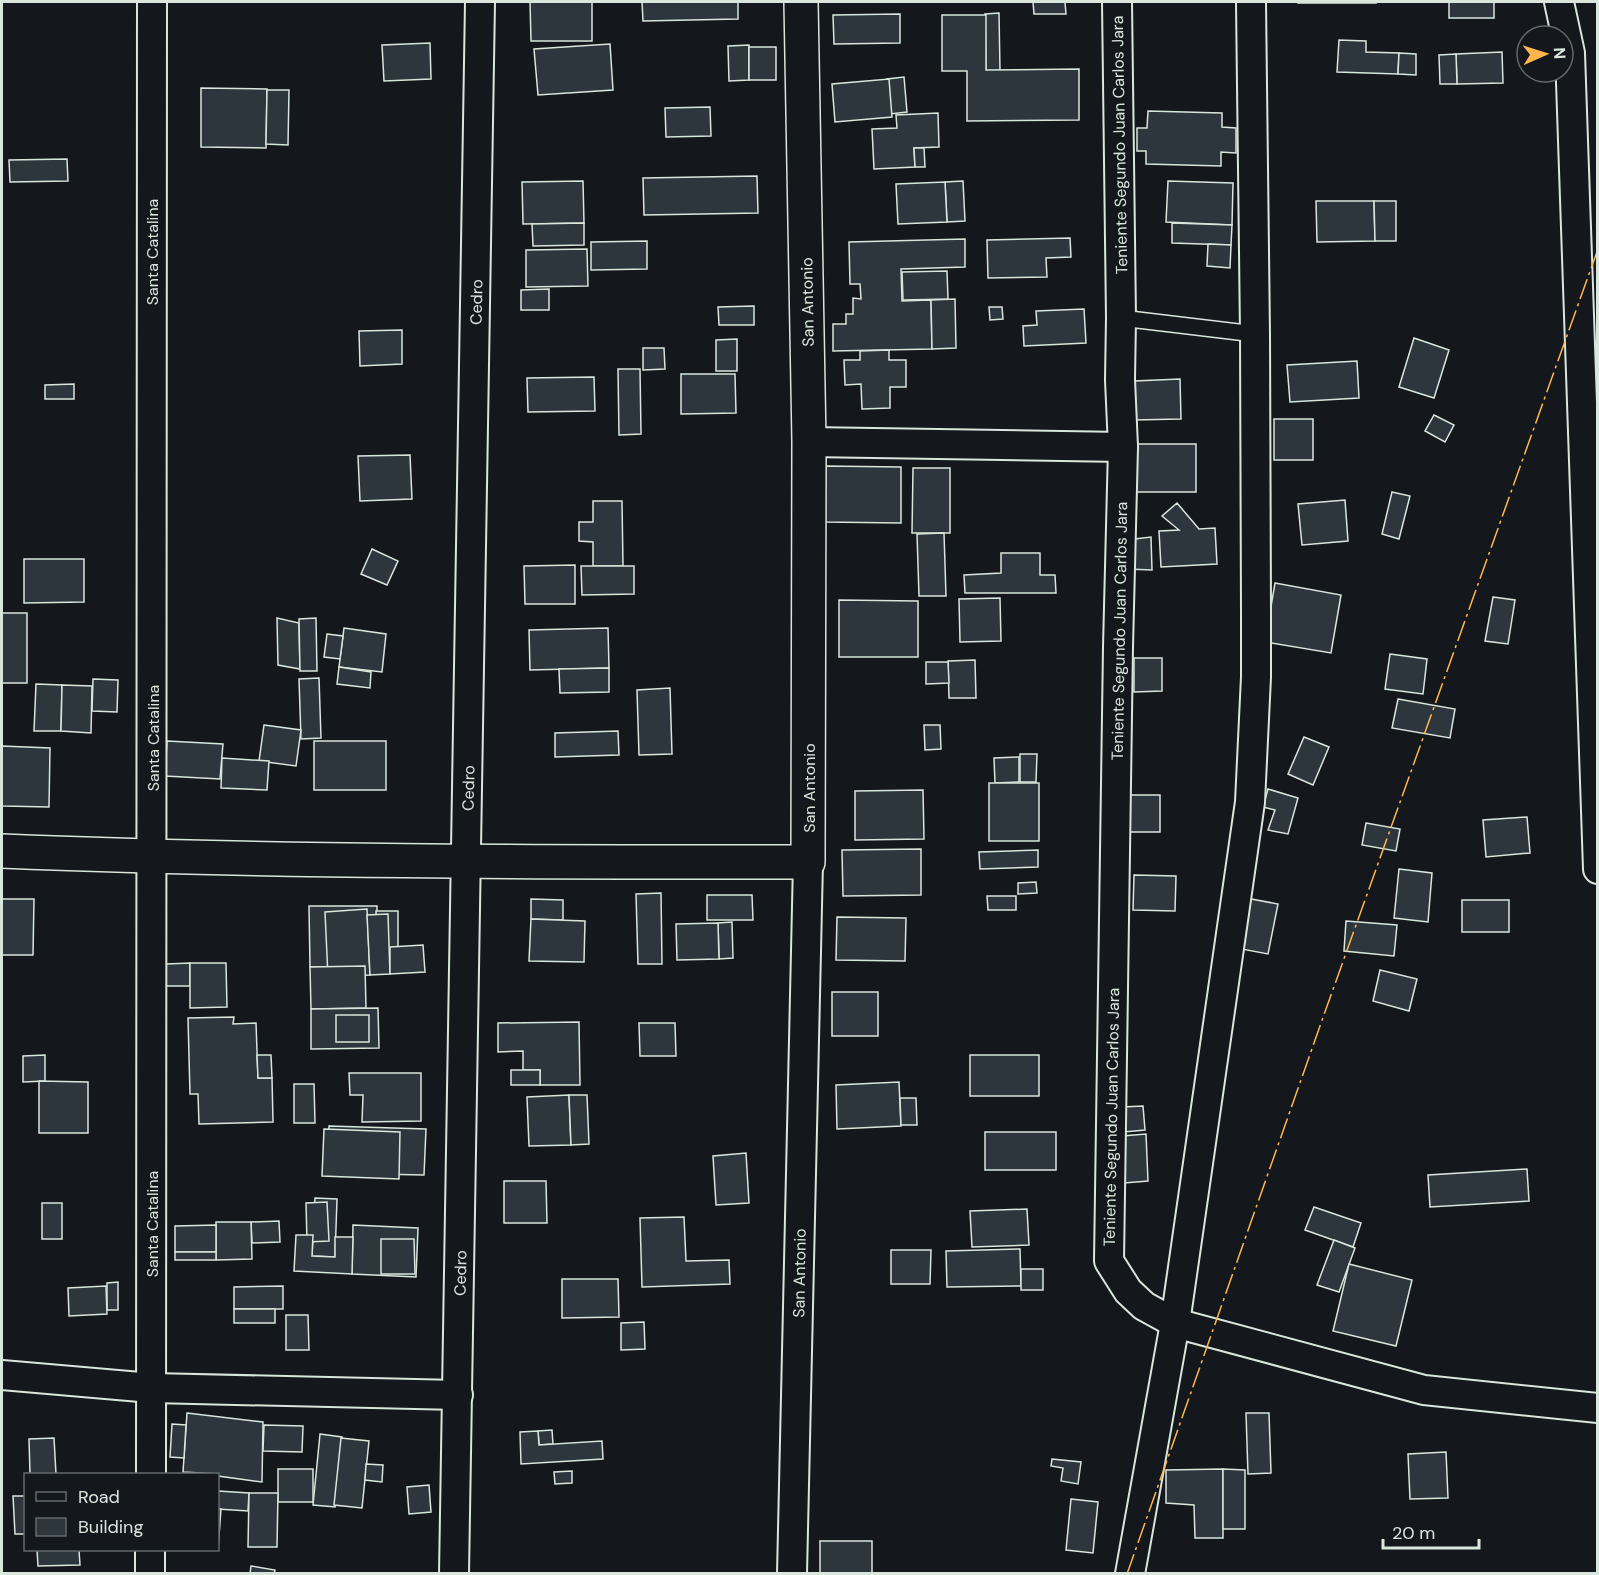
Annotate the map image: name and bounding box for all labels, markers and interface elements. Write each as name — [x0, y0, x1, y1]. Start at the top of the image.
street label: Teniente Segundo Juan Carlos Jara — [1107, 15, 1132, 275]
north arrow — [1515, 24, 1575, 84]
text: N — [1549, 47, 1570, 60]
street label: Santa Catalina — [142, 199, 163, 305]
street label: San Antonio — [796, 257, 819, 347]
street label: Cedro — [466, 279, 487, 325]
street label: Teniente Segundo Juan Carlos Jara — [1107, 501, 1132, 761]
street label: Santa Catalina — [143, 685, 164, 791]
street label: San Antonio — [799, 743, 820, 833]
street label: Cedro — [458, 765, 479, 811]
street label: Teniente Segundo Juan Carlos Jara — [1099, 987, 1124, 1247]
street label: Santa Catalina — [142, 1171, 163, 1277]
street label: San Antonio — [788, 1228, 811, 1318]
street label: Cedro — [450, 1250, 471, 1296]
legend — [24, 1473, 219, 1551]
text: Road — [78, 1485, 120, 1509]
scale bar — [1383, 1512, 1479, 1550]
text: Building — [78, 1515, 143, 1539]
text: 20 m — [1392, 1521, 1435, 1545]

